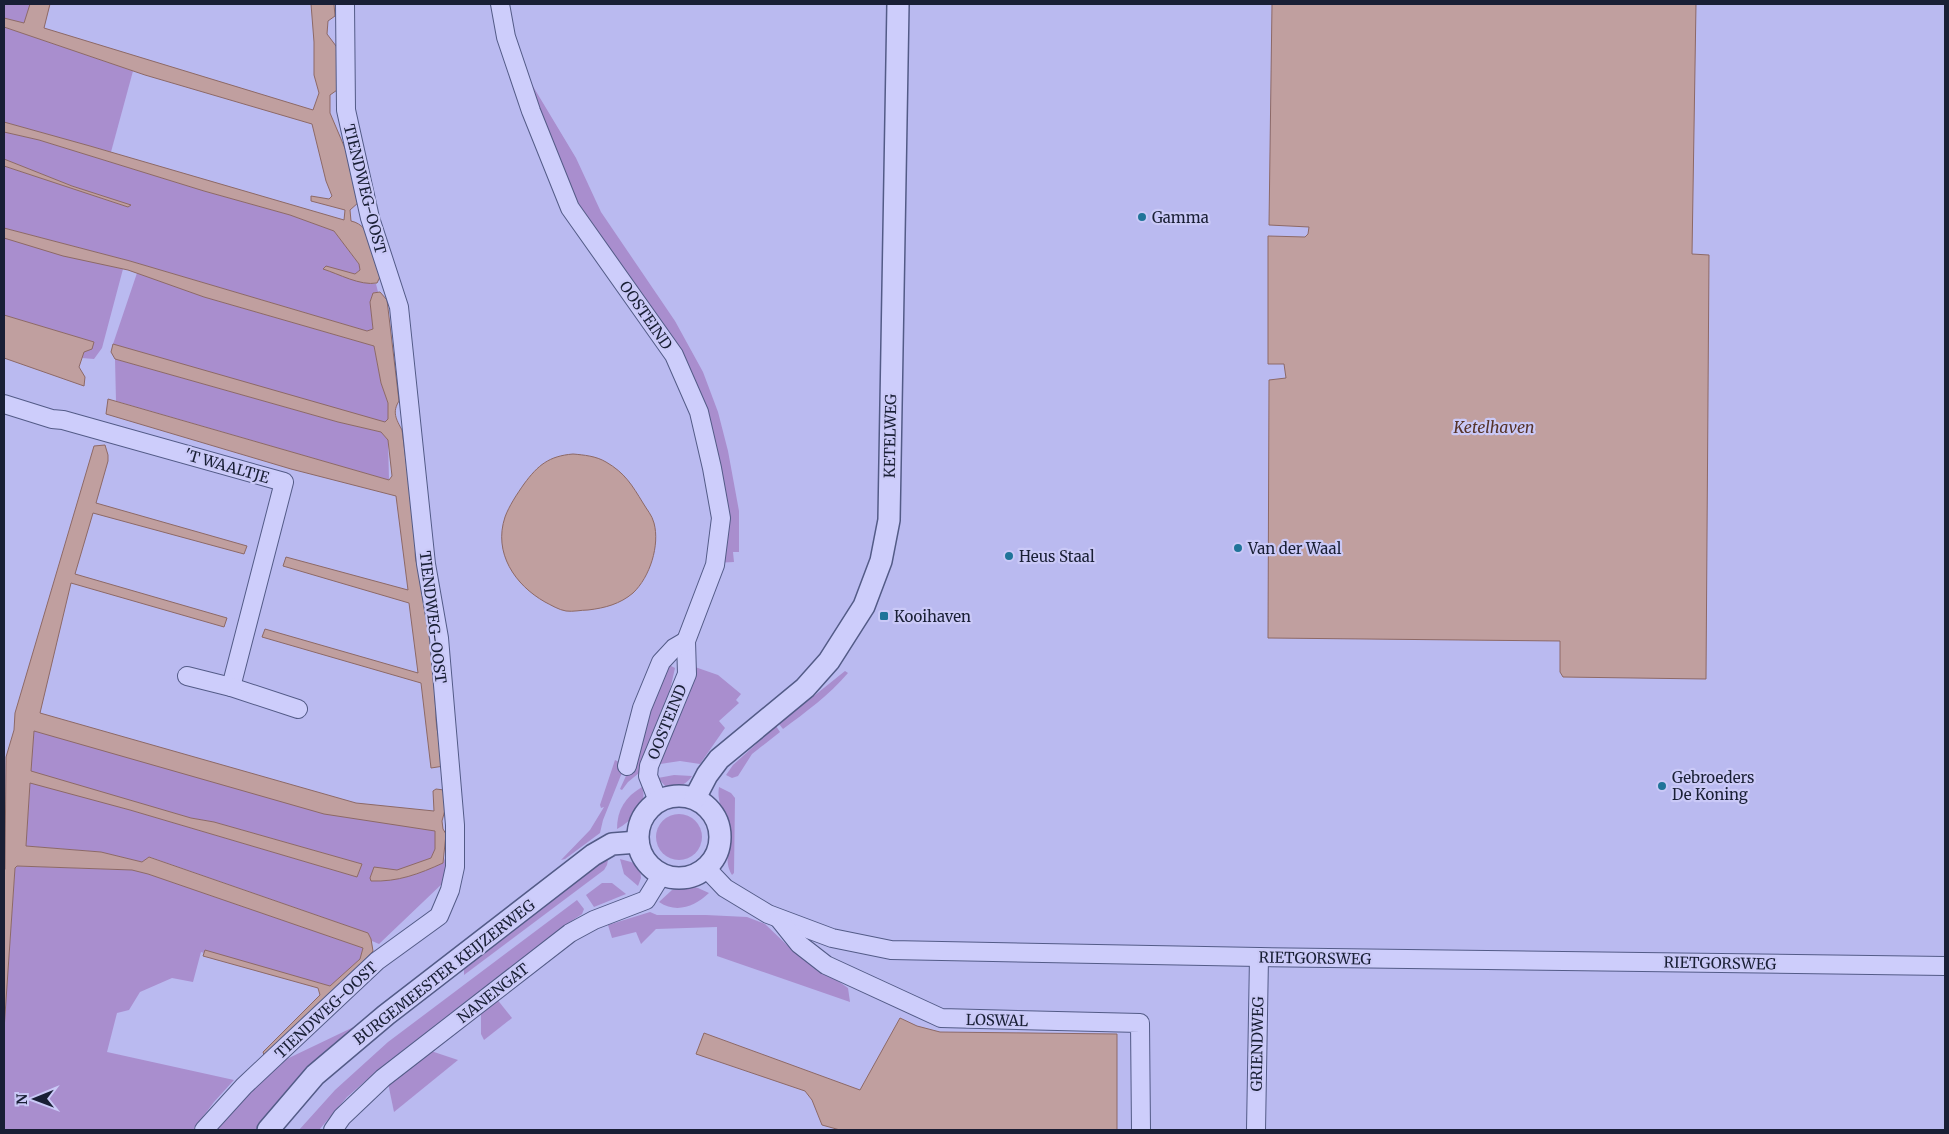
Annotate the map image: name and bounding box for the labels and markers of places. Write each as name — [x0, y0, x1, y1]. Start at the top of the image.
place label: Gamma — [1152, 208, 1209, 227]
marker: Gamma — [1136, 211, 1148, 223]
place label: Van der Waal — [1247, 539, 1342, 558]
marker: Van der Waal — [1232, 542, 1244, 554]
place label: Heus Staal — [1019, 547, 1095, 566]
marker: Heus Staal — [1003, 550, 1015, 562]
place label: Kooihaven — [894, 607, 971, 626]
marker: Kooihaven — [878, 610, 890, 622]
place label: Gebroeders De Koning — [1672, 768, 1754, 804]
marker: Gebroeders De Koning — [1656, 780, 1668, 792]

